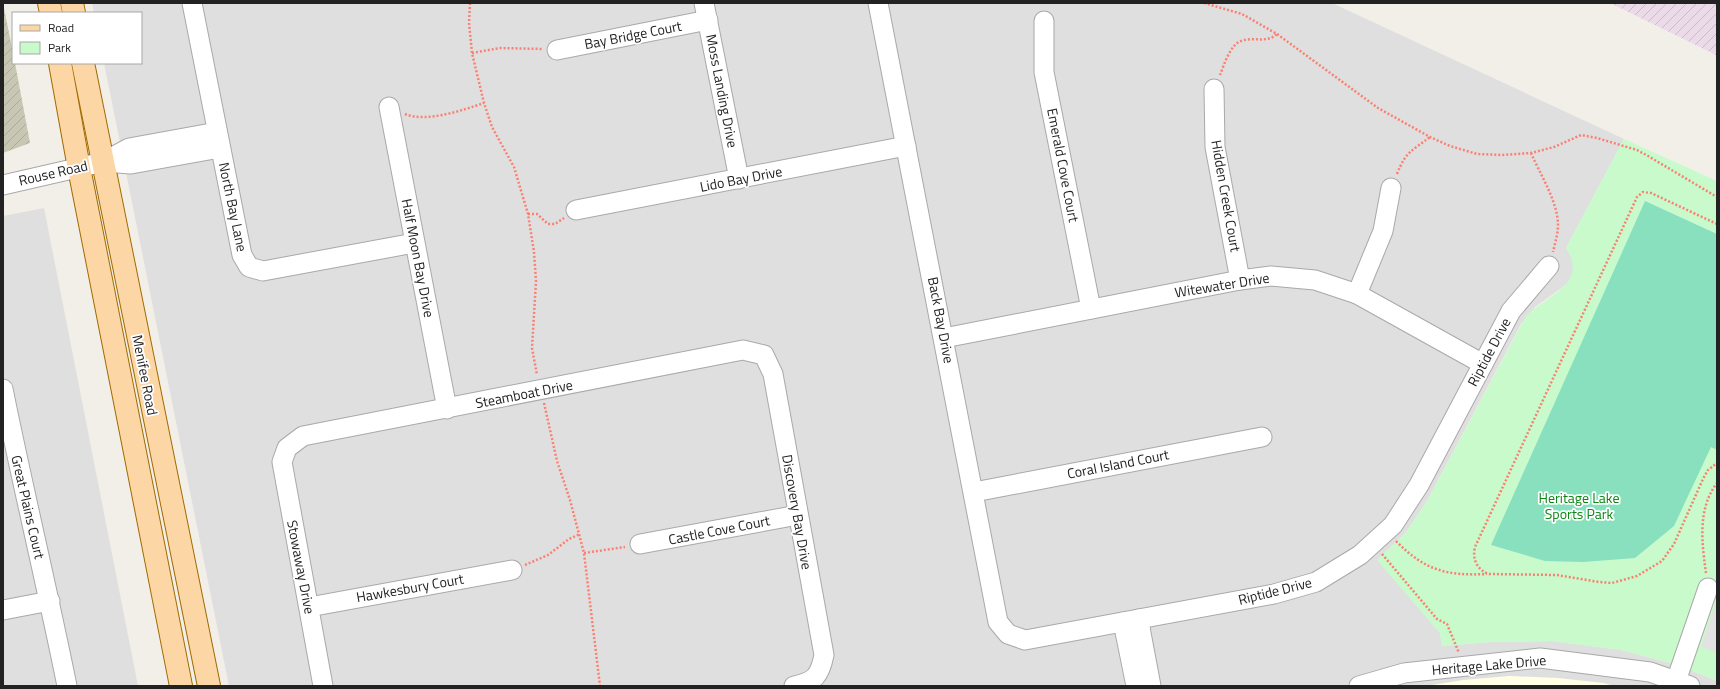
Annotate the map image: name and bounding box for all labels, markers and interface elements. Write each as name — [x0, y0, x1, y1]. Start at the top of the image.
legend — [12, 12, 142, 64]
street label: Bay Bridge Court — [582, 15, 683, 54]
text: Road — [48, 18, 74, 37]
street label: Moss Landing Drive — [701, 32, 744, 150]
text: Park — [48, 38, 71, 57]
street label: Emerald Cove Court — [1042, 106, 1085, 224]
street label: Hidden Creek Court — [1206, 138, 1247, 254]
street label: Rouse Road — [16, 154, 89, 191]
street label: North Bay Lane — [214, 160, 253, 254]
street label: Lido Bay Drive — [698, 160, 784, 197]
street label: Half Moon Bay Drive — [397, 197, 440, 319]
street label: Witewater Drive — [1173, 267, 1271, 302]
street label: Back Bay Drive — [923, 275, 960, 365]
street label: Riptide Drive — [1462, 314, 1515, 390]
street label: Menifee Road — [127, 333, 164, 417]
street label: Steamboat Drive — [474, 374, 574, 413]
street label: Coral Island Court — [1065, 443, 1171, 484]
street label: Great Plains Court — [6, 453, 51, 561]
street label: Discovery Bay Drive — [777, 453, 818, 571]
park label: Heritage Lake Sports Park — [1539, 487, 1619, 524]
street label: Castle Cove Court — [666, 509, 772, 550]
street label: Stowaway Drive — [282, 518, 321, 616]
street label: Hawkesbury Court — [355, 568, 465, 607]
street label: Riptide Drive — [1236, 571, 1314, 610]
street label: Heritage Lake Drive — [1431, 649, 1547, 680]

